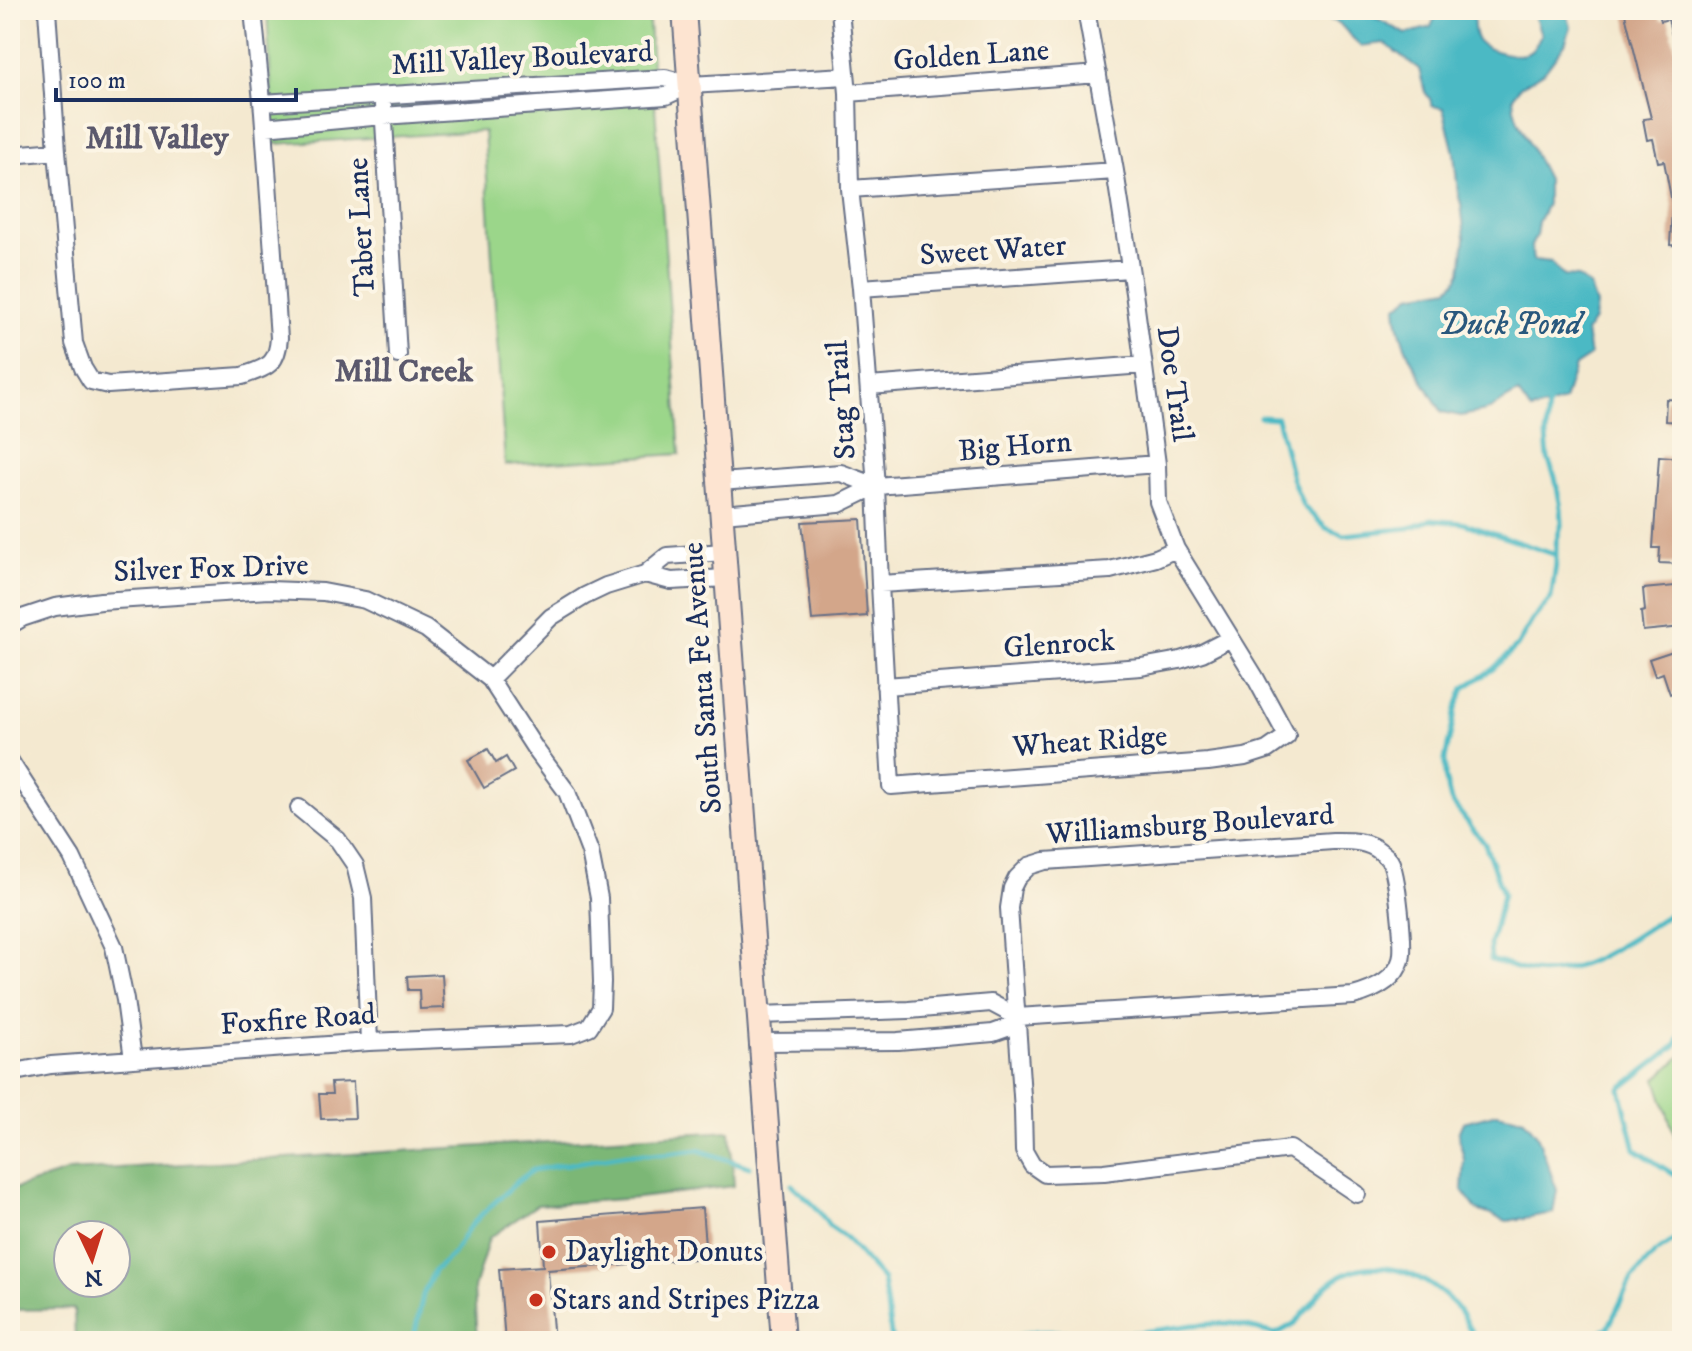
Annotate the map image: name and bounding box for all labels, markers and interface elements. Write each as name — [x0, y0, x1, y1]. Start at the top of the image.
street label: Golden Lane — [892, 32, 1050, 80]
street label: Mill Valley Boulevard — [390, 34, 654, 84]
scale bar — [56, 52, 296, 102]
text: 100 m — [68, 66, 126, 96]
district label: Mill Valley — [86, 119, 229, 159]
street label: Taber Lane — [340, 157, 384, 297]
street label: Sweet Water — [918, 227, 1068, 275]
water label: Duck Pond — [1439, 305, 1586, 345]
street label: Doe Trail — [1148, 324, 1200, 444]
street label: Stag Trail — [819, 339, 865, 461]
district label: Mill Creek — [335, 352, 475, 392]
street label: Big Horn — [957, 424, 1074, 470]
street label: South Santa Fe Avenue — [675, 541, 731, 815]
street label: Silver Fox Drive — [113, 547, 309, 591]
street label: Glenrock — [1002, 623, 1116, 667]
street label: Wheat Ridge — [1010, 718, 1169, 766]
street label: Williamsburg Boulevard — [1044, 796, 1335, 854]
street label: Foxfire Road — [219, 996, 377, 1044]
north arrow — [52, 1219, 132, 1299]
place label: Daylight Donuts — [565, 1234, 763, 1271]
marker: Daylight Donuts — [540, 1243, 558, 1261]
text: N — [83, 1263, 103, 1292]
place label: Stars and Stripes Pizza — [552, 1282, 820, 1319]
marker: Stars and Stripes Pizza — [527, 1291, 545, 1309]

